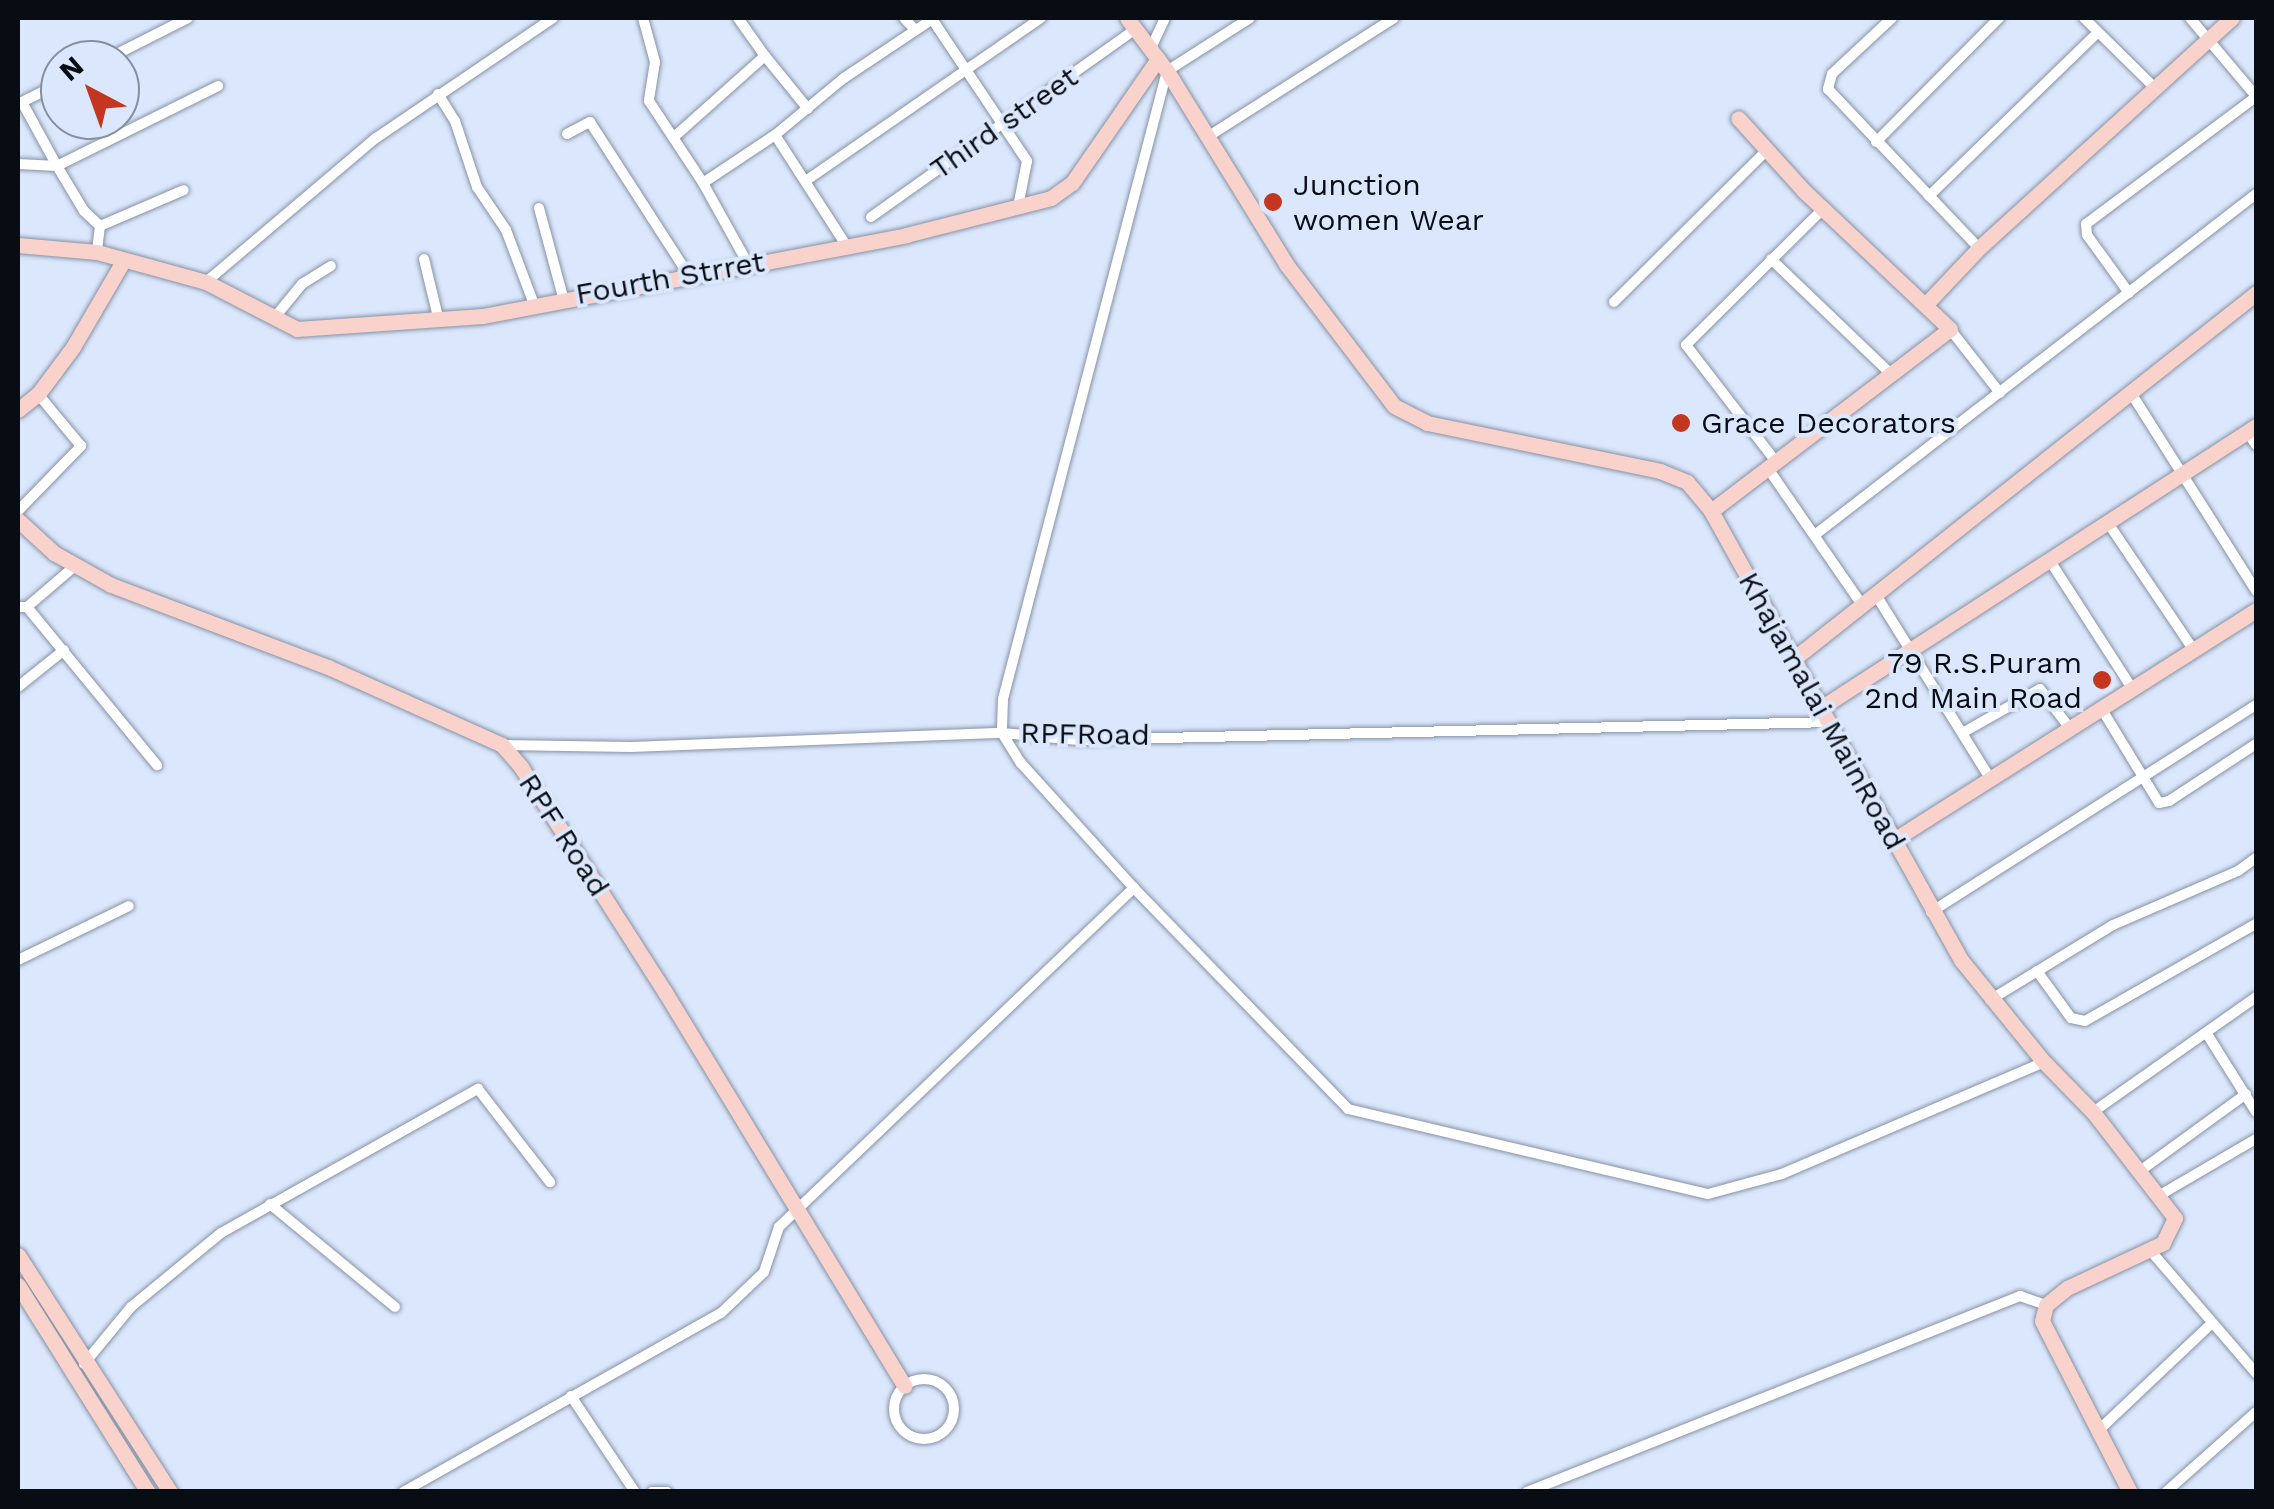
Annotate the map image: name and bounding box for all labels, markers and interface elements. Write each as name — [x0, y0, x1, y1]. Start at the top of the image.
north arrow — [40, 40, 140, 140]
text: N — [53, 49, 90, 88]
street label: Third street — [923, 59, 1085, 187]
place label: Junction women Wear — [1293, 167, 1485, 238]
marker: Junction women Wear — [1262, 191, 1284, 213]
street label: Fourth Strret — [573, 244, 767, 312]
place label: Grace Decorators — [1701, 405, 1956, 441]
marker: Grace Decorators — [1670, 412, 1692, 434]
street label: Khajamalai MainRoad — [1731, 566, 1913, 856]
place label: 79 R.S.Puram 2nd Main Road — [1864, 645, 2082, 716]
marker: 79 R.S.Puram 2nd Main Road — [2091, 669, 2113, 691]
street label: RPFRoad — [1020, 715, 1150, 753]
street label: RPF Road — [511, 766, 617, 904]

